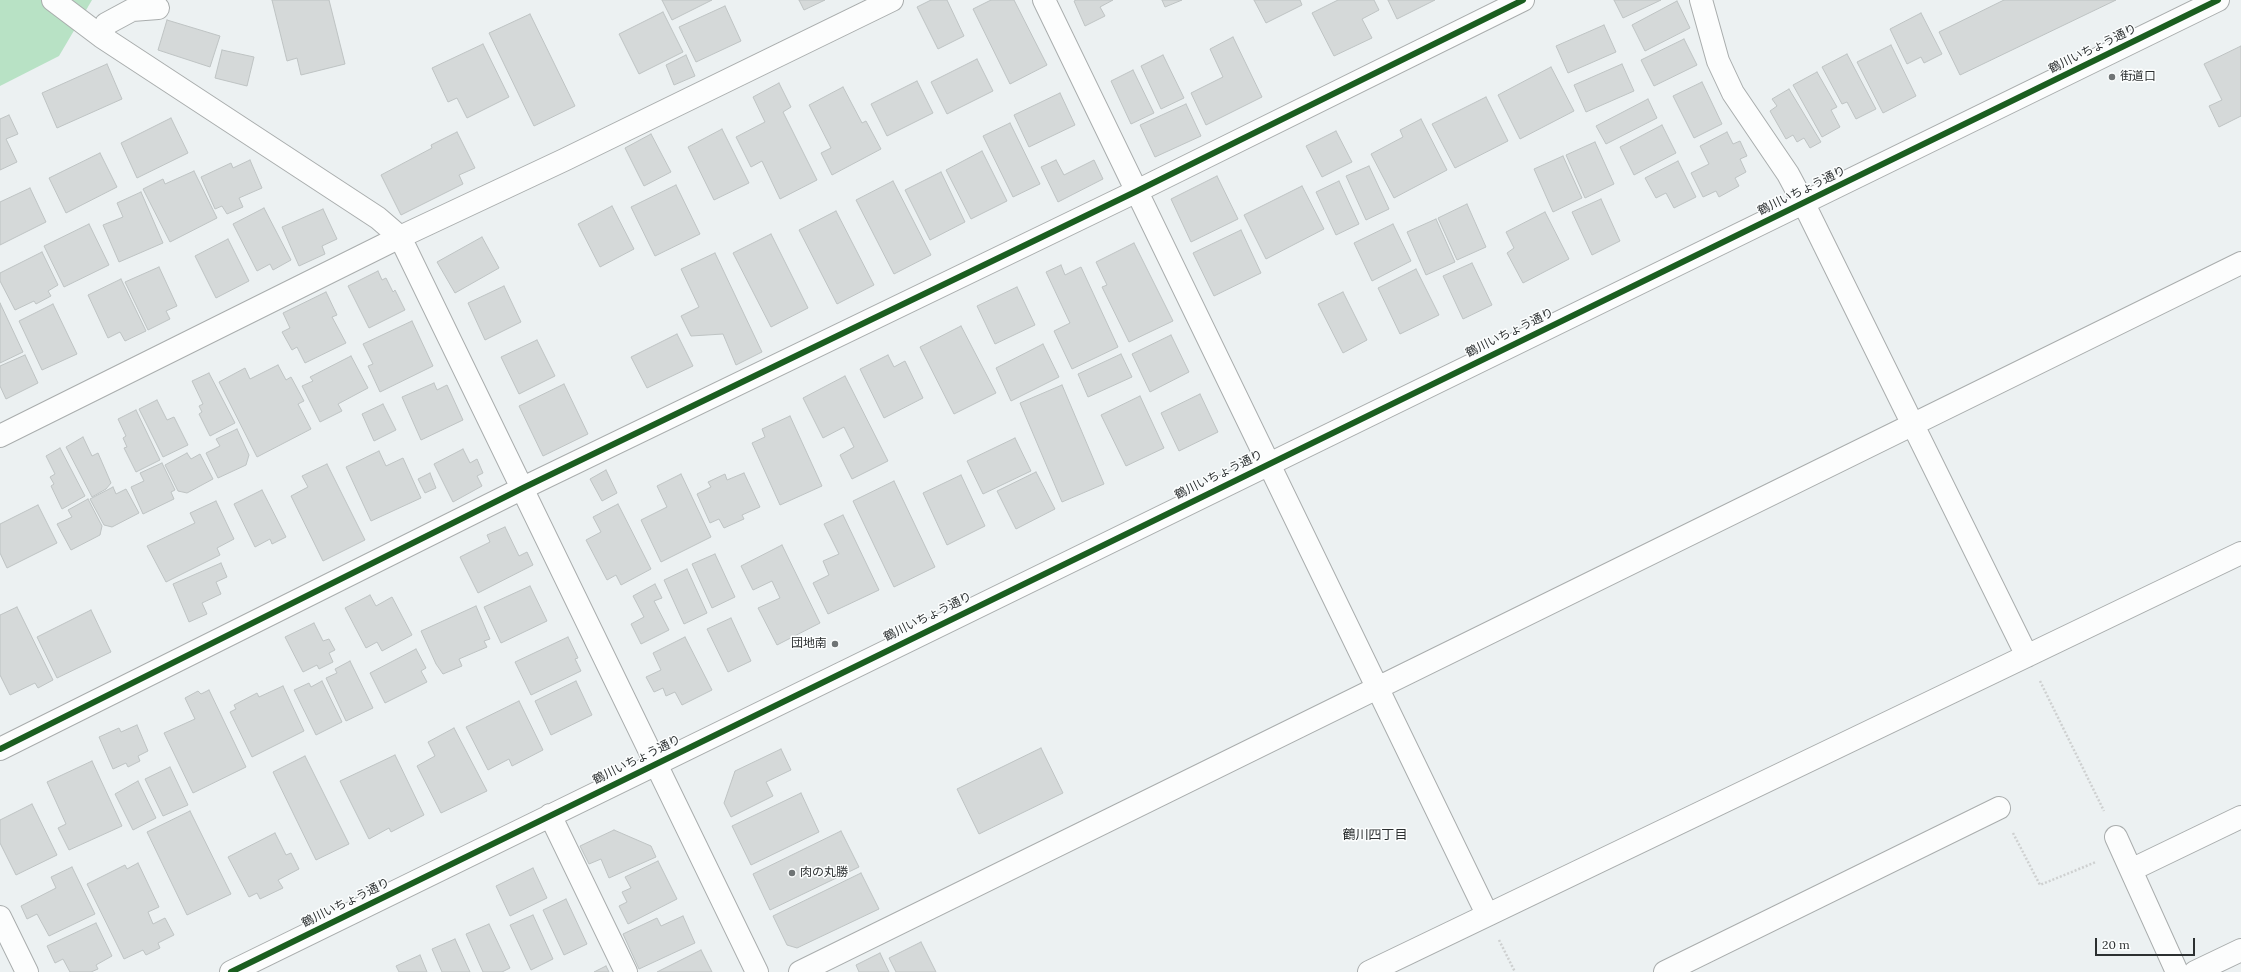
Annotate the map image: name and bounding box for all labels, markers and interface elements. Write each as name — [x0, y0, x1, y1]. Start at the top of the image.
street label: 鶴川いちょう通り — [2047, 21, 2139, 77]
place label: 街道口 — [2120, 70, 2156, 84]
marker: 街道口 — [2107, 72, 2117, 82]
street label: 鶴川いちょう通り — [1756, 163, 1848, 219]
street label: 鶴川いちょう通り — [1464, 305, 1556, 361]
street label: 鶴川いちょう通り — [1173, 447, 1265, 503]
street label: 鶴川いちょう通り — [882, 589, 974, 645]
place label: 団地南 — [791, 637, 827, 651]
marker: 団地南 — [830, 639, 840, 649]
street label: 鶴川いちょう通り — [591, 732, 683, 788]
district label: 鶴川四丁目 — [1343, 827, 1407, 843]
place label: 肉の丸勝 — [800, 866, 848, 880]
marker: 肉の丸勝 — [787, 868, 797, 878]
street label: 鶴川いちょう通り — [300, 875, 392, 931]
scale bar — [2097, 930, 2197, 956]
text: 20 m — [2102, 937, 2130, 952]

